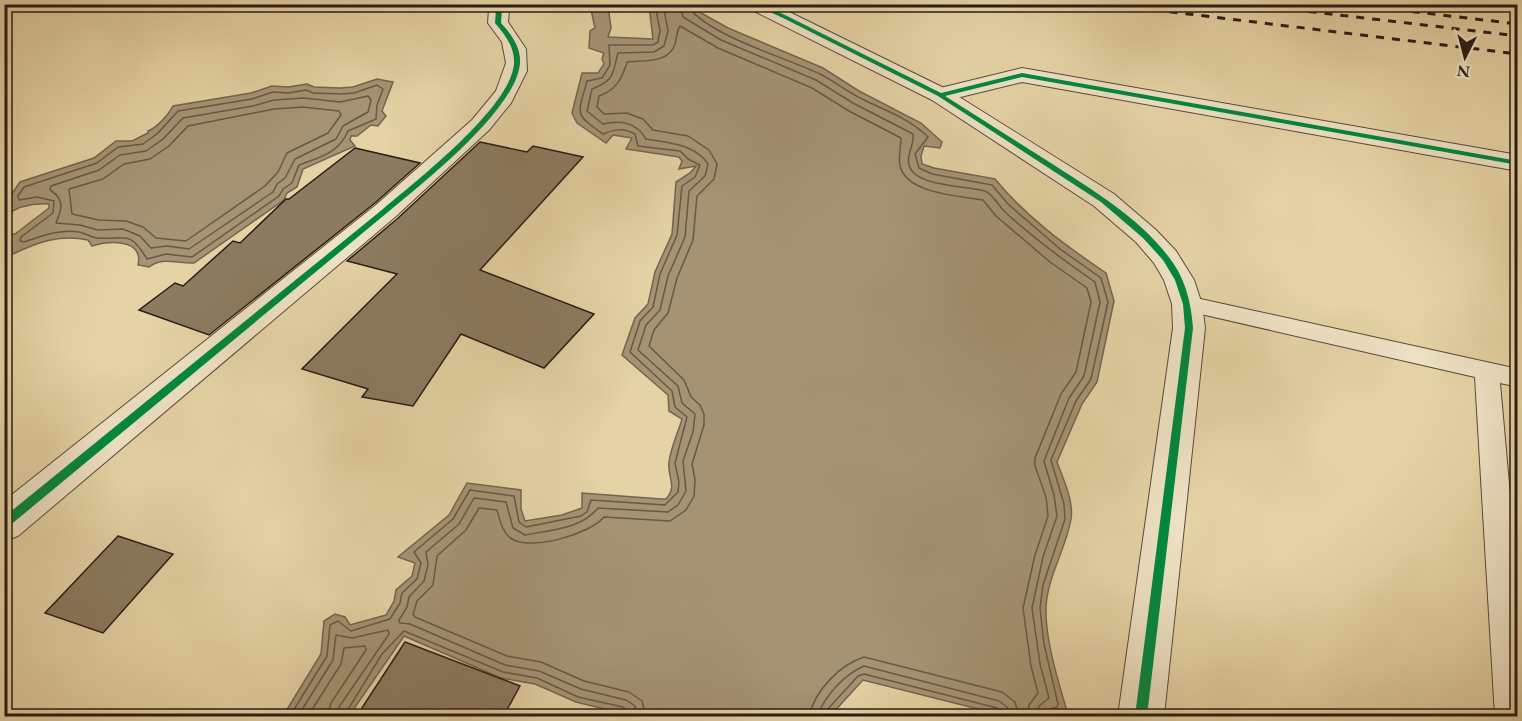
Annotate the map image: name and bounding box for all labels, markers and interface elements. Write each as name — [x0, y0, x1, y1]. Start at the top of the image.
north arrow — [1435, 27, 1495, 87]
text: N — [1456, 60, 1471, 83]

